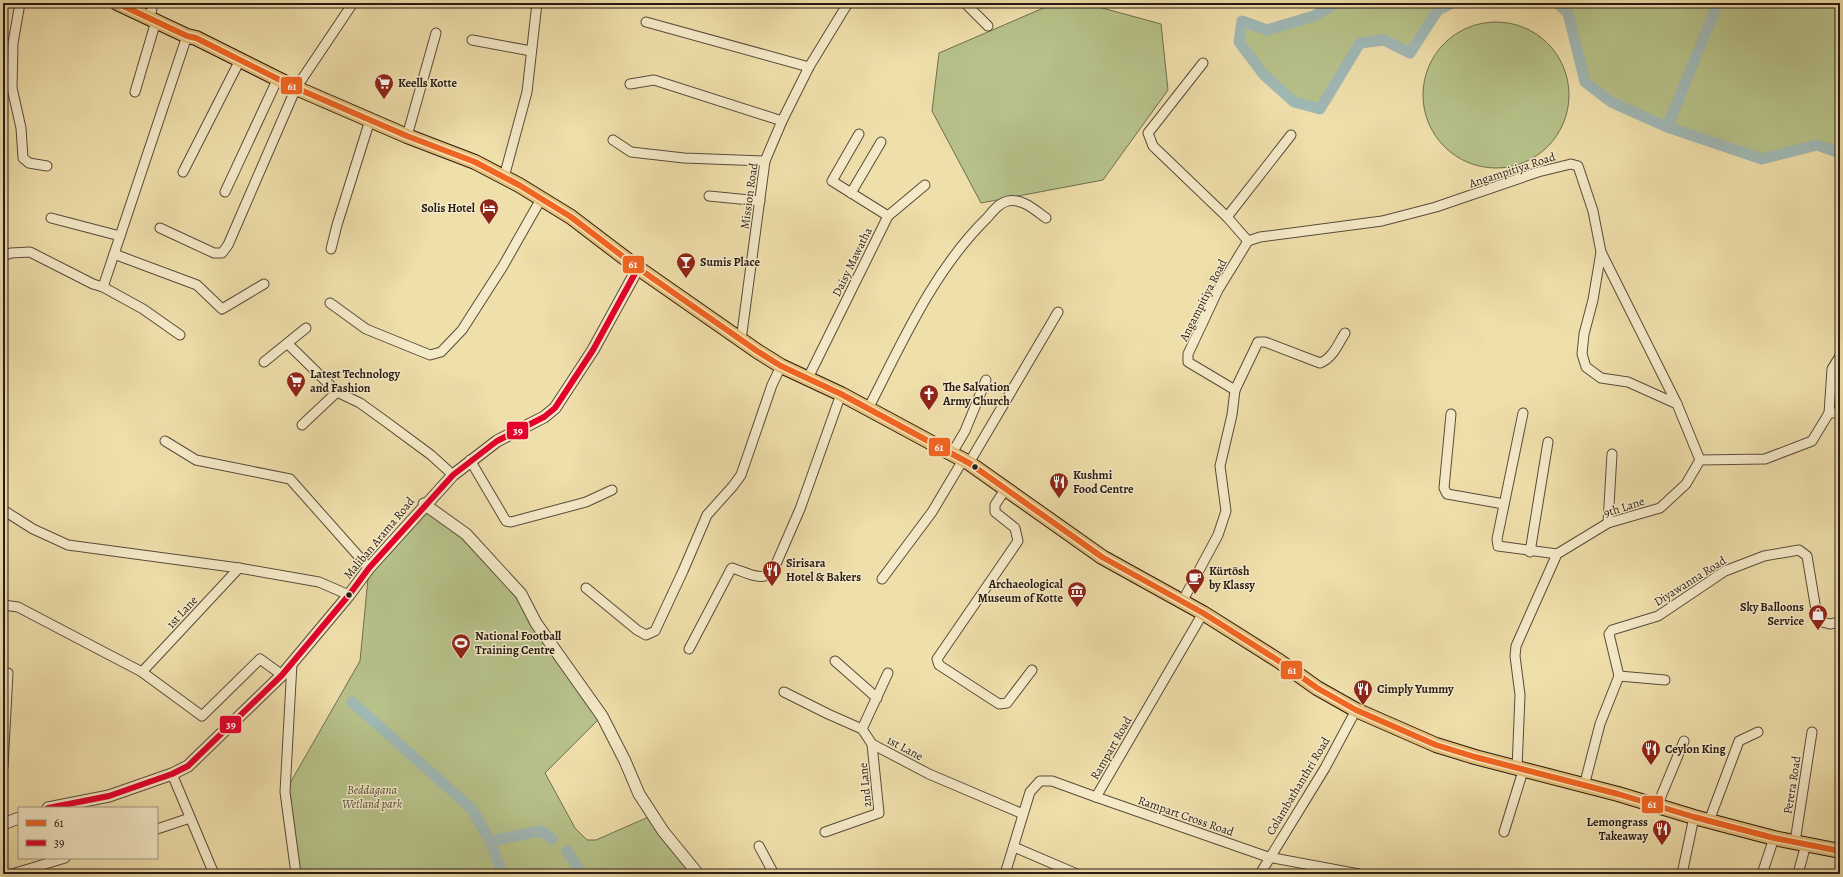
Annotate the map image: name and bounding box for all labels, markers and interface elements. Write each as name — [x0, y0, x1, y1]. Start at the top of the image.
supermarket icon: Keells Kotte — [373, 72, 395, 100]
place label: Keells Kotte — [398, 75, 457, 91]
line badge: 61 — [280, 76, 303, 95]
text: 61 — [287, 79, 297, 94]
street label: Angampitiya Road — [1466, 148, 1558, 192]
street label: Mission Road — [736, 161, 762, 230]
hotel icon: Solis Hotel — [478, 197, 500, 225]
place label: Solis Hotel — [421, 200, 476, 216]
street label: Daisy Mawatha — [828, 224, 876, 299]
bar icon: Sumis Place — [675, 251, 697, 279]
place label: Sumis Place — [700, 254, 760, 270]
line badge: 61 — [622, 255, 645, 274]
street label: Angampitiya Road — [1175, 256, 1231, 345]
text: 61 — [628, 257, 638, 272]
place label: Latest Technology and Fashion — [310, 366, 400, 396]
supermarket icon: Latest Technology and Fashion — [285, 370, 307, 398]
place label: The Salvation Army Church — [942, 379, 1010, 409]
church icon: The Salvation Army Church — [918, 383, 940, 411]
line badge: 39 — [506, 421, 529, 440]
text: 39 — [513, 423, 523, 438]
line badge: 61 — [928, 437, 951, 457]
text: 61 — [934, 440, 944, 455]
unlabelled marker — [970, 462, 980, 472]
place label: Kushmi Food Centre — [1073, 467, 1134, 497]
restaurant icon: Kushmi Food Centre — [1048, 471, 1070, 499]
street label: Maliban Arama Road — [340, 493, 418, 582]
street label: 9th Lane — [1602, 493, 1646, 521]
street label: Diyawanna Road — [1651, 552, 1730, 610]
place label: Sirisara Hotel & Bakers — [786, 555, 861, 585]
restaurant icon: Sirisara Hotel & Bakers — [761, 559, 783, 587]
place label: Kürtösh by Klassy — [1208, 563, 1255, 593]
cafe icon: Kürtösh by Klassy — [1184, 567, 1206, 595]
place label: Archaeological Museum of Kotte — [978, 576, 1064, 606]
museum icon: Archaeological Museum of Kotte — [1066, 580, 1088, 608]
unlabelled marker — [344, 590, 354, 600]
street label: 1st Lane — [163, 592, 201, 632]
place label: Sky Balloons Service — [1740, 599, 1804, 629]
shop icon: Sky Balloons Service — [1807, 603, 1829, 631]
place label: National Football Training Centre — [475, 628, 562, 658]
sports icon: National Football Training Centre — [450, 632, 472, 660]
line badge: 61 — [1280, 660, 1303, 680]
text: 61 — [1287, 663, 1297, 678]
restaurant icon: Cimply Yummy — [1352, 678, 1374, 706]
place label: Cimply Yummy — [1377, 681, 1454, 697]
street label: Rampart Road — [1086, 713, 1136, 783]
line badge: 39 — [219, 715, 242, 734]
text: 39 — [226, 717, 236, 732]
street label: 1st Lane — [884, 732, 926, 764]
street label: Colambathanthri Road — [1262, 734, 1334, 838]
restaurant icon: Ceylon King — [1640, 738, 1662, 766]
place label: Ceylon King — [1665, 741, 1727, 757]
street label: Perera Road — [1780, 754, 1805, 815]
street label: 2nd Lane — [855, 762, 875, 808]
park label: Beddagana Wetland park — [342, 782, 403, 812]
street label: Rampart Cross Road — [1136, 792, 1237, 840]
line badge: 61 — [1641, 795, 1664, 814]
text: 61 — [1647, 797, 1657, 812]
legend — [18, 807, 158, 859]
place label: Lemongrass Takeaway — [1587, 814, 1648, 844]
text: 61 — [54, 815, 64, 831]
restaurant icon: Lemongrass Takeaway — [1651, 818, 1673, 846]
text: 39 — [54, 835, 64, 851]

